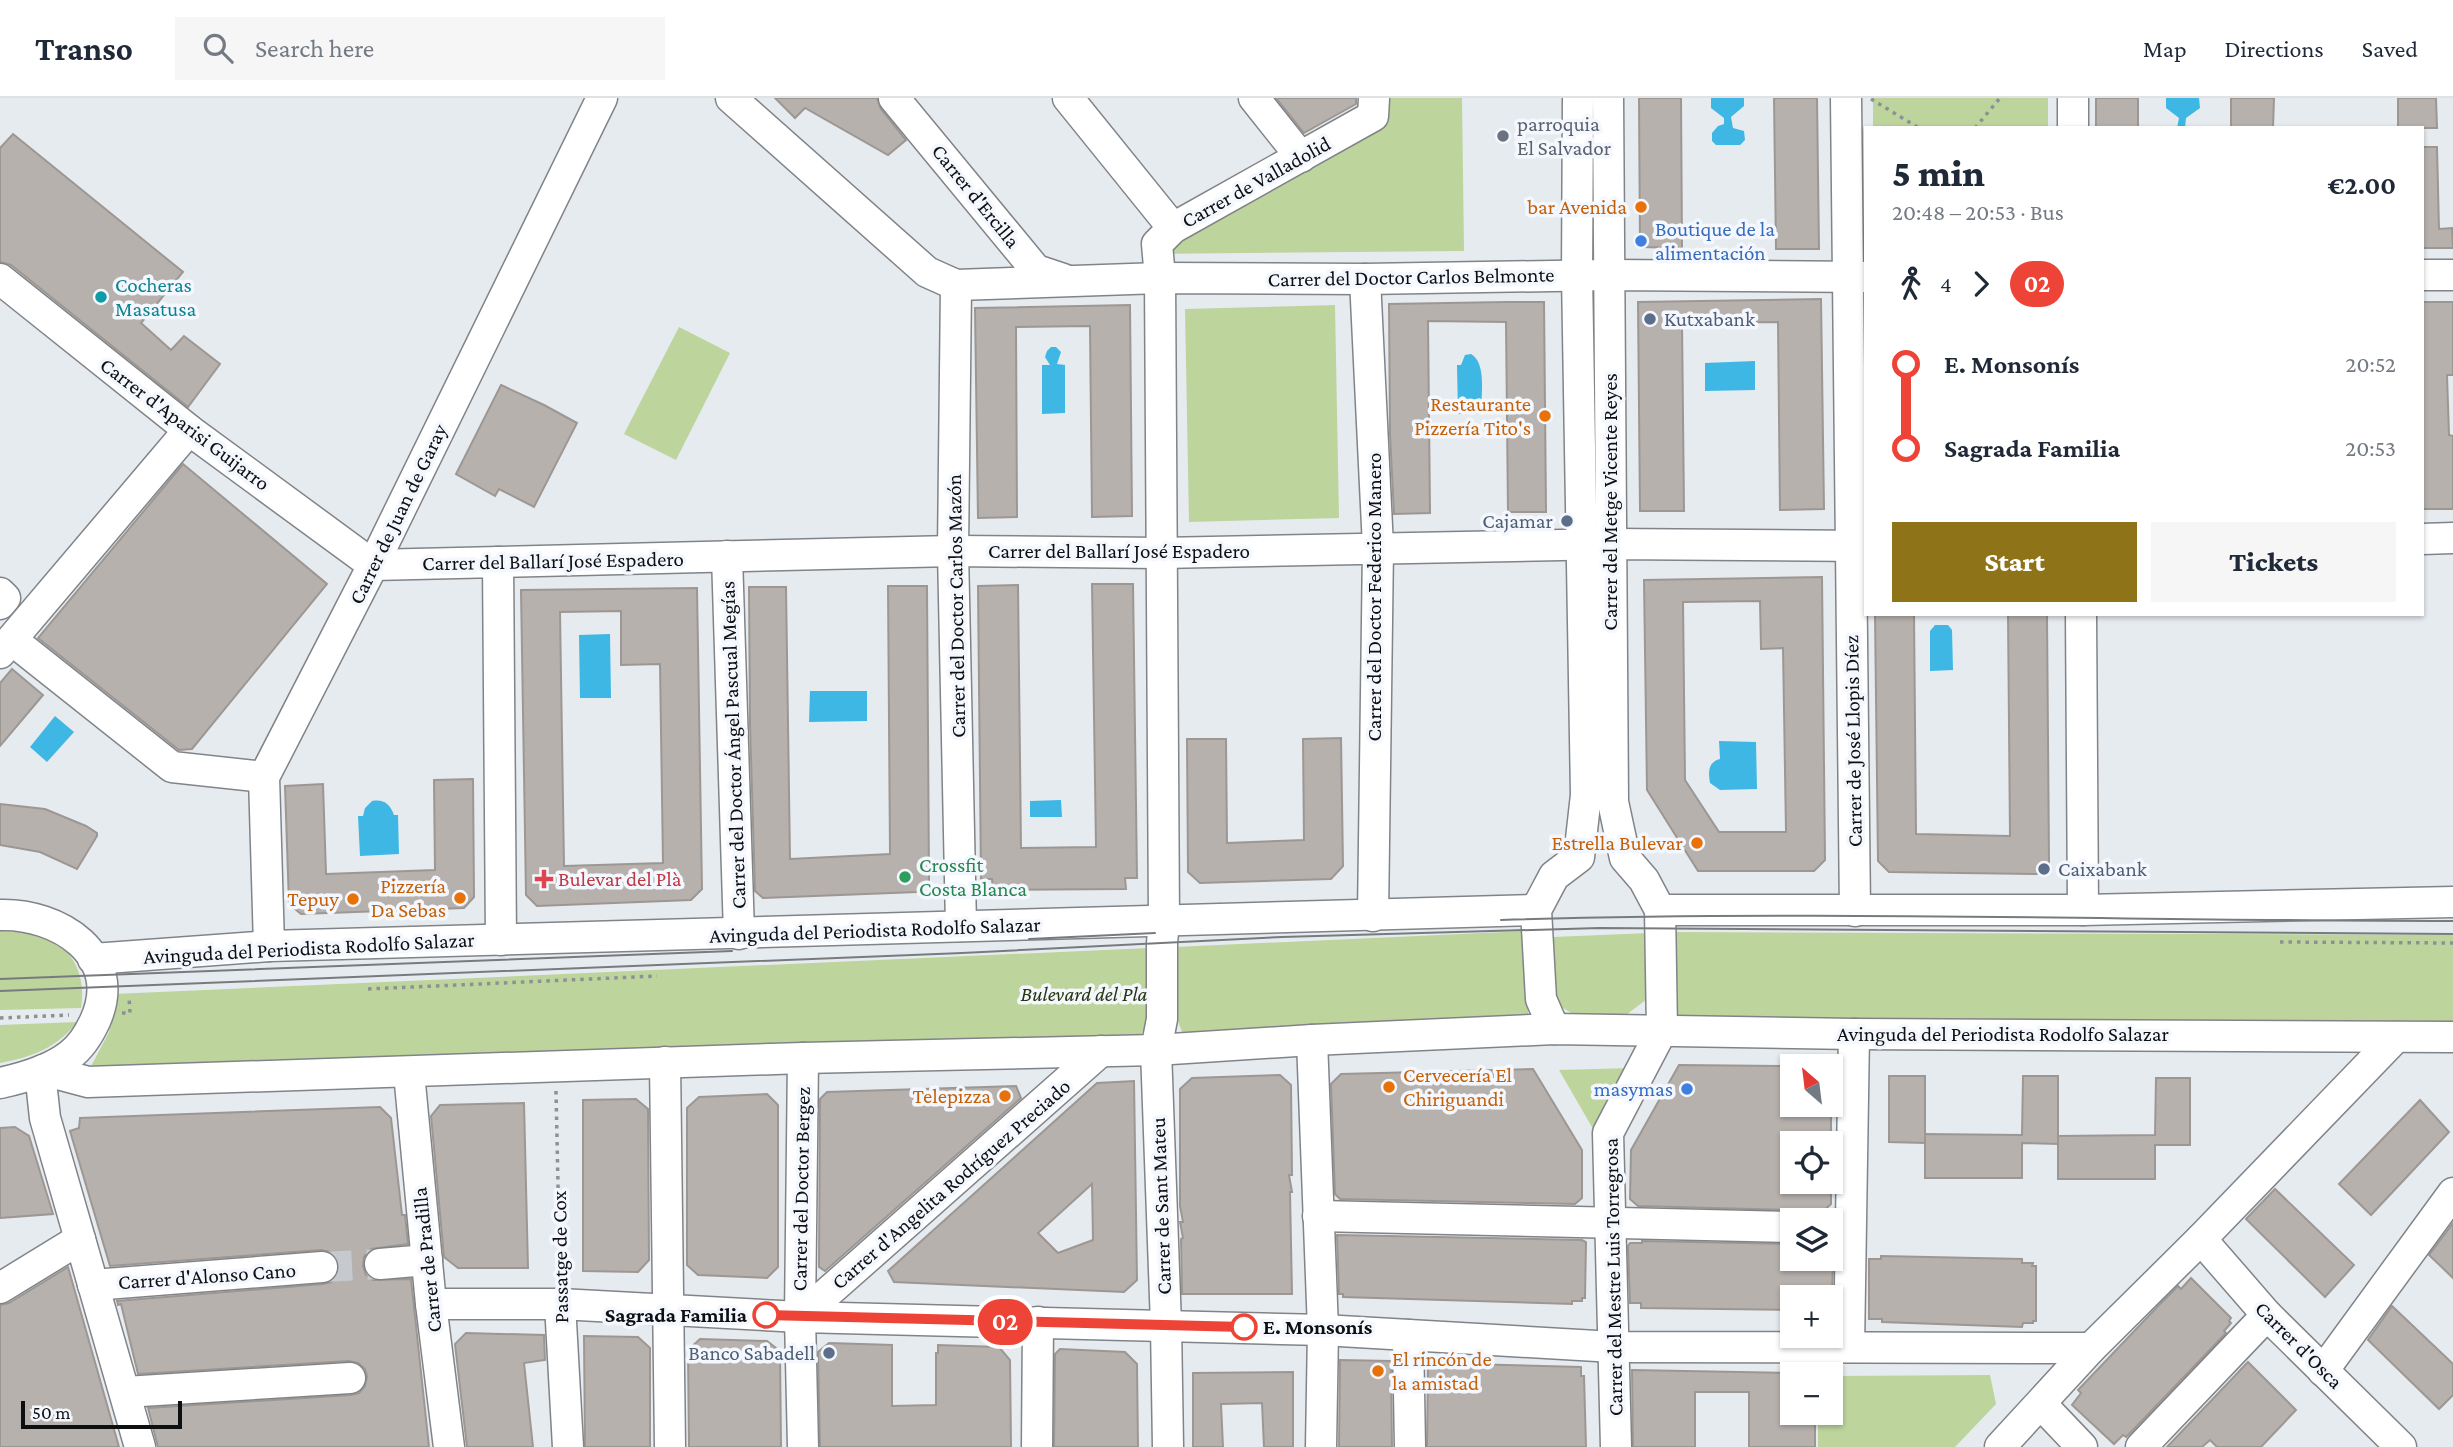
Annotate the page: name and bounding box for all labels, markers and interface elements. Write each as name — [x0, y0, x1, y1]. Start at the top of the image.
search box — [175, 17, 665, 80]
icon: search — [199, 29, 237, 67]
text: Transo — [35, 30, 133, 67]
text: Search here — [255, 34, 374, 63]
text: Map — [2143, 35, 2187, 62]
text: Directions — [2225, 35, 2324, 62]
text: Saved — [2362, 35, 2418, 62]
place label: parroquia El Salvador — [1517, 112, 1612, 160]
marker: parroquia El Salvador — [1495, 128, 1511, 144]
street label: Carrer de Valladolid — [1177, 131, 1335, 233]
street label: Carrer d'Ercilla — [927, 139, 1025, 253]
text: 5 min — [1892, 152, 1985, 194]
text: €2.00 — [2327, 171, 2396, 200]
place label: bar Avenida — [1527, 195, 1627, 219]
marker: bar Avenida — [1633, 199, 1649, 215]
text: 20:48 – 20:53 · Bus — [1892, 199, 2064, 225]
place label: Boutique de la alimentación — [1655, 217, 1775, 265]
marker: Boutique de la alimentación — [1633, 233, 1649, 249]
street label: Carrer del Doctor Carlos Belmonte — [1267, 262, 1555, 292]
icon: walk — [1892, 265, 1930, 303]
icon: forward — [1962, 265, 2000, 303]
text: 02 — [2024, 270, 2050, 297]
text: 4 — [1940, 271, 1952, 297]
place label: Cocheras Masatusa — [115, 273, 196, 321]
marker: Cocheras Masatusa — [93, 289, 109, 305]
place label: Kutxabank — [1664, 307, 1755, 331]
marker: Kutxabank — [1642, 311, 1658, 327]
text: E. Monsonís — [1944, 350, 2079, 379]
text: 20:52 — [2346, 351, 2396, 377]
street label: Carrer d'Aparisi Guijarro — [96, 352, 274, 496]
street label: Carrer del Metge Vicente Reyes — [1598, 373, 1622, 631]
place label: Restaurante Pizzería Tito's — [1414, 392, 1531, 440]
marker: Restaurante Pizzería Tito's — [1537, 408, 1553, 424]
street label: Carrer de Juan de Garay — [344, 420, 452, 608]
text: Sagrada Familia — [1944, 434, 2120, 463]
text: 20:53 — [2345, 435, 2396, 461]
street label: Carrer del Doctor Federico Manero — [1362, 452, 1386, 742]
street label: Carrer del Doctor Carlos Mazón — [942, 474, 970, 738]
place label: Cajamar — [1482, 509, 1554, 533]
marker: Cajamar — [1559, 513, 1575, 529]
button: Start — [1892, 522, 2137, 602]
button: Tickets — [2151, 522, 2396, 602]
street label: Carrer del Ballarí José Espadero — [988, 539, 1250, 563]
street label: Carrer del Ballarí José Espadero — [422, 547, 684, 575]
street label: Carrer del Doctor Ángel Pascual Megías — [715, 581, 751, 909]
street label: Carrer de José Llopis Díez — [1839, 635, 1867, 847]
place label: Estrella Bulevar — [1551, 831, 1684, 855]
marker: Estrella Bulevar — [1689, 835, 1705, 851]
place label: Crossfit Costa Blanca — [919, 853, 1027, 901]
place label: Caixabank — [2058, 857, 2147, 881]
marker: Caixabank — [2036, 861, 2052, 877]
place label: Bulevar del Plà — [558, 867, 682, 891]
marker: Crossfit Costa Blanca — [897, 869, 913, 885]
marker: Bulevar del Plà — [536, 871, 552, 887]
place label: Pizzería Da Sebas — [371, 874, 446, 922]
place label: Tepuy — [287, 887, 339, 911]
marker: Pizzería Da Sebas — [452, 890, 468, 906]
marker: Tepuy — [345, 891, 361, 907]
street label: Avinguda del Periodista Rodolfo Salazar — [709, 912, 1042, 948]
street label: Avinguda del Periodista Rodolfo Salazar — [143, 927, 476, 969]
park label: Bulevard del Pla — [1021, 982, 1148, 1006]
street label: Avinguda del Periodista Rodolfo Salazar — [1837, 1022, 2169, 1046]
north arrow — [1780, 1054, 1843, 1116]
map controls — [1780, 1054, 1843, 1425]
place label: Cervecería El Chiriguandi — [1403, 1063, 1512, 1111]
street label: Carrer d'Angelita Rodríguez Preciado — [827, 1074, 1075, 1294]
place label: masymas — [1594, 1077, 1673, 1101]
marker: Cervecería El Chiriguandi — [1381, 1079, 1397, 1095]
marker: masymas — [1679, 1081, 1695, 1097]
place label: Telepizza — [912, 1084, 991, 1108]
street label: Carrer del Doctor Bergez — [787, 1086, 815, 1291]
marker: Telepizza — [997, 1088, 1013, 1104]
street label: Carrer de Sant Mateu — [1146, 1117, 1176, 1295]
button: locate — [1780, 1131, 1843, 1194]
street label: Carrer del Mestre Luis Torregrosa — [1599, 1137, 1627, 1416]
street label: Carrer de Pradilla — [407, 1186, 447, 1334]
street label: Passatge de Cox — [547, 1190, 573, 1324]
button: layers — [1780, 1208, 1843, 1271]
street label: Carrer d'Alonso Cano — [117, 1258, 297, 1294]
button: + — [1780, 1285, 1843, 1348]
street label: Carrer d'Osca — [2250, 1296, 2348, 1394]
line badge: 02 — [974, 1299, 1036, 1345]
marker: Sagrada Familia — [753, 1302, 779, 1328]
place label: Sagrada Familia — [605, 1303, 748, 1327]
text: 02 — [992, 1308, 1018, 1335]
marker: E. Monsonís — [1231, 1314, 1257, 1340]
place label: E. Monsonís — [1263, 1315, 1373, 1339]
place label: Banco Sabadell — [688, 1341, 815, 1365]
marker: Banco Sabadell — [821, 1345, 837, 1361]
place label: El rincón de la amistad — [1392, 1347, 1492, 1395]
button: − — [1780, 1362, 1843, 1425]
marker: El rincón de la amistad — [1370, 1363, 1386, 1379]
scale bar — [21, 1398, 182, 1430]
text: 50 m — [32, 1402, 71, 1423]

